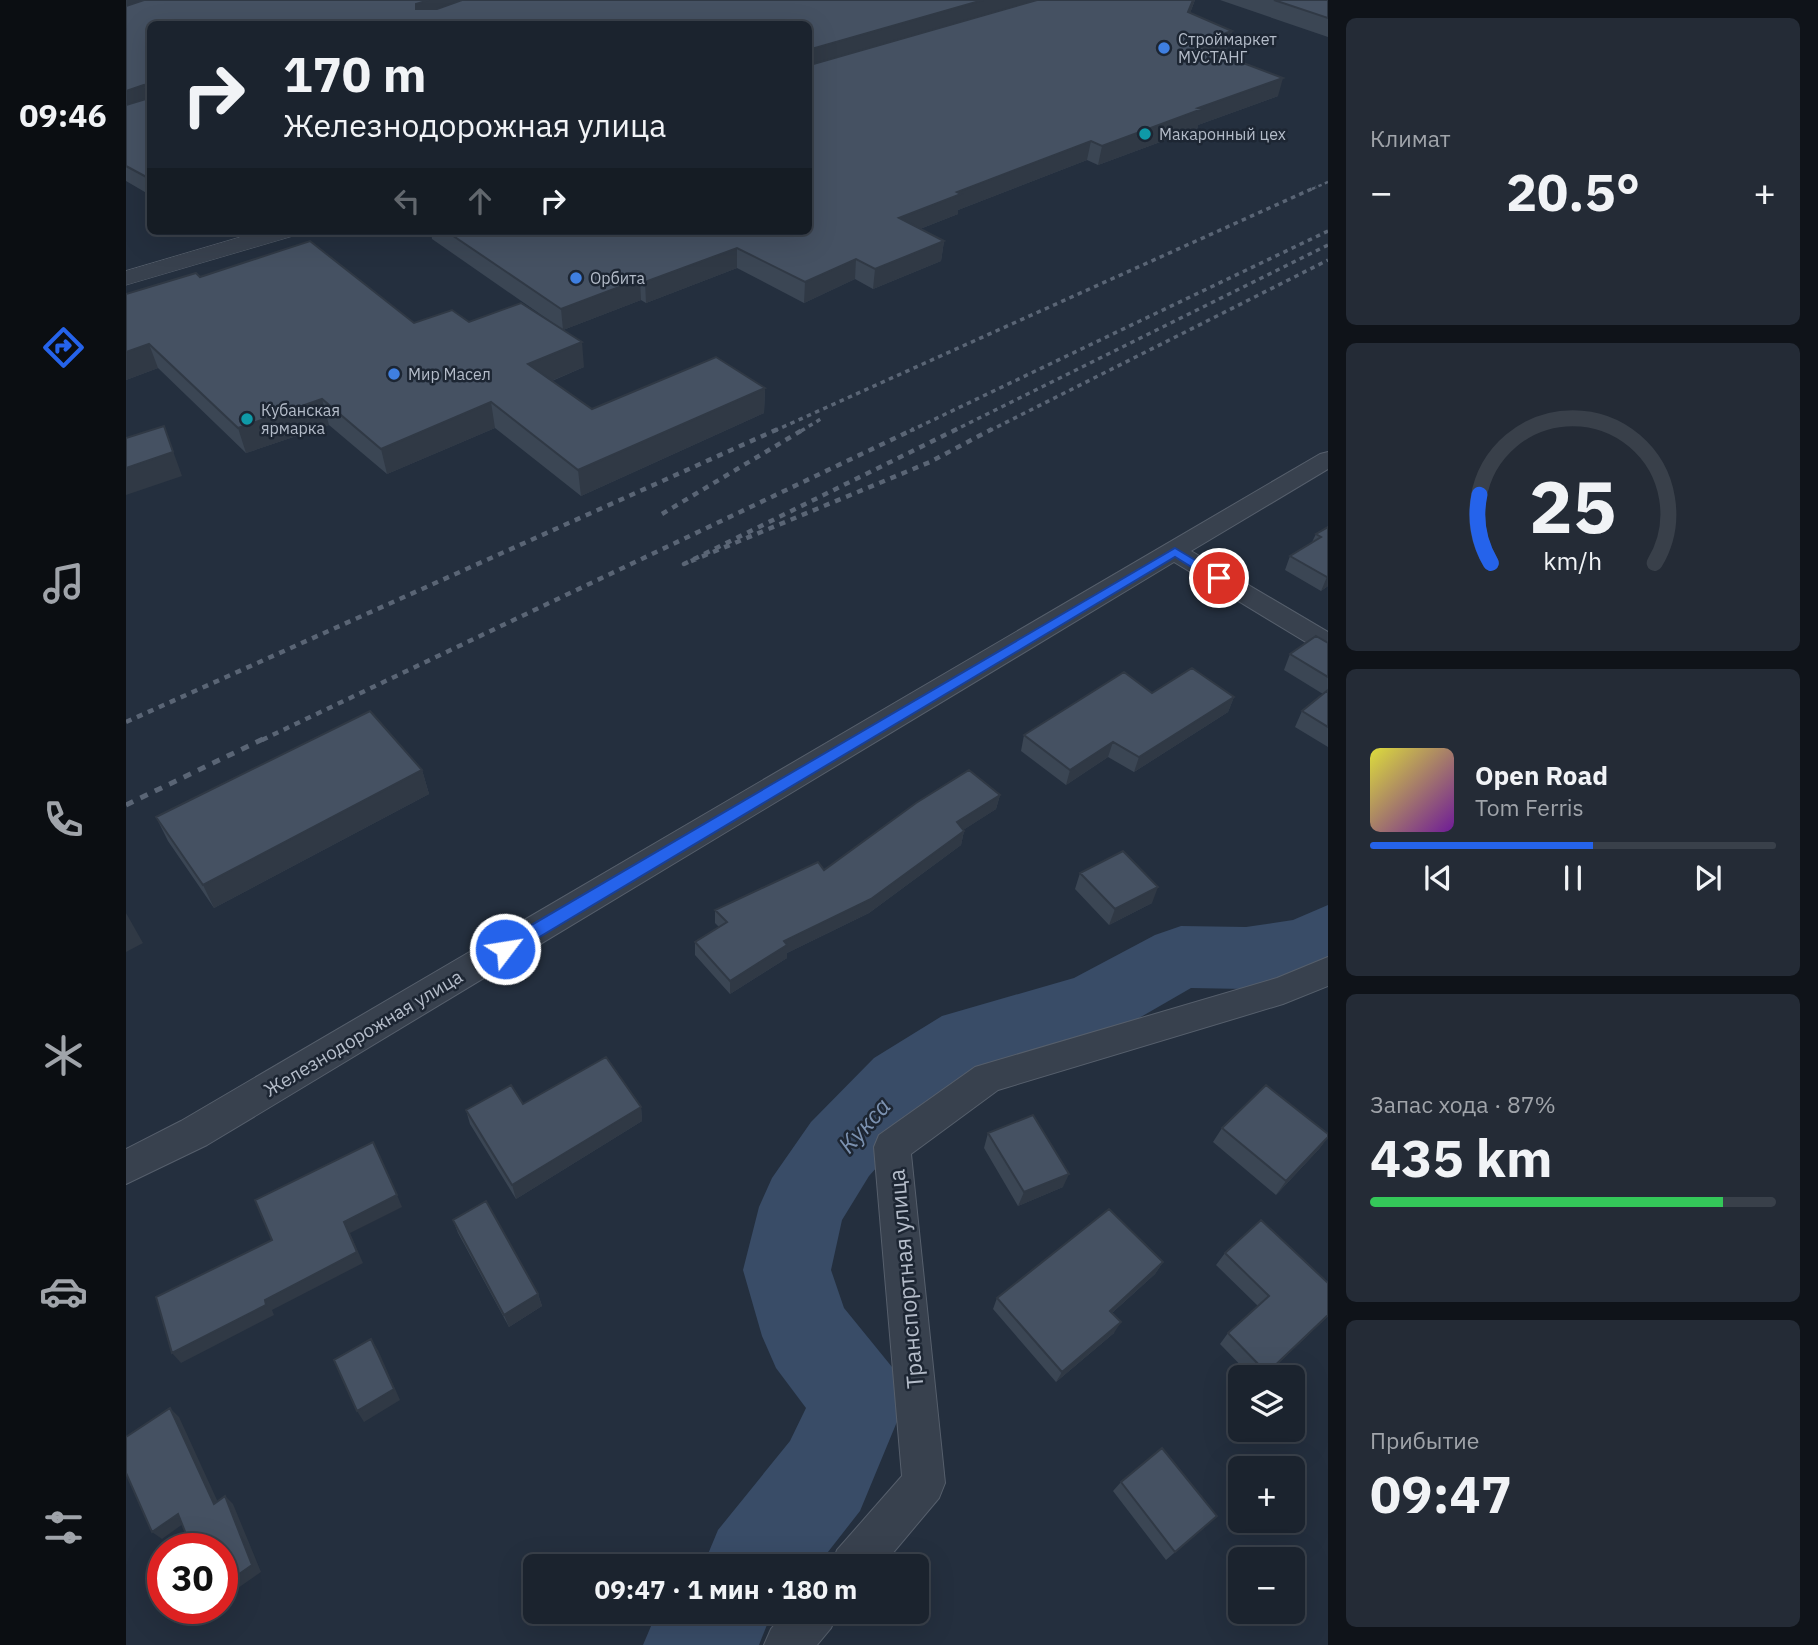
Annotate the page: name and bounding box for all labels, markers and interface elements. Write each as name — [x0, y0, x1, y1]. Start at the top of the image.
place label: Строймаркет МУСТАНГ — [1178, 29, 1277, 67]
marker: Строймаркет МУСТАНГ — [1156, 40, 1172, 56]
text: 170 m — [283, 42, 427, 105]
icon: right — [168, 49, 259, 140]
text: 09:46 — [19, 94, 107, 136]
text: Железнодорожная улица — [283, 104, 666, 146]
text: Климат — [1370, 123, 1451, 153]
place label: Макаронный цех — [1159, 124, 1286, 144]
marker: Макаронный цех — [1137, 126, 1153, 142]
text: 20.5° — [1506, 158, 1640, 225]
text: − — [1370, 167, 1393, 216]
text: + — [1753, 167, 1776, 216]
icon: left — [388, 182, 426, 220]
icon: ahead — [461, 182, 499, 220]
icon: right — [534, 182, 572, 220]
place label: Орбита — [590, 268, 645, 288]
marker: Орбита — [568, 270, 584, 286]
icon: directions — [39, 323, 88, 372]
place label: Мир Масел — [408, 364, 491, 384]
marker: Мир Масел — [386, 366, 402, 382]
place label: Кубанская ярмарка — [261, 400, 340, 438]
marker: Кубанская ярмарка — [239, 411, 255, 427]
text: 25 — [1529, 459, 1617, 554]
text: km/h — [1544, 544, 1602, 577]
pin — [1189, 548, 1249, 608]
icon: music — [39, 559, 88, 608]
icon: arrive — [1200, 559, 1238, 597]
text: Open Road — [1475, 758, 1608, 792]
text: Tom Ferris — [1475, 792, 1584, 822]
icon: phone — [39, 795, 88, 844]
icon: previous — [1419, 859, 1457, 897]
icon: pause — [1554, 859, 1592, 897]
icon: next — [1689, 859, 1727, 897]
position arrow — [468, 912, 542, 986]
street label: Железнодорожная улица — [259, 964, 467, 1102]
icon: climate — [39, 1031, 88, 1080]
text: Запас хода · 87% — [1370, 1089, 1556, 1119]
water label: Кукса — [831, 1090, 897, 1160]
text: 435 km — [1370, 1124, 1552, 1191]
street label: Транспортная улица — [880, 1168, 930, 1390]
icon: car — [39, 1267, 88, 1316]
map controls — [1228, 1365, 1305, 1624]
button: layers — [1228, 1365, 1305, 1442]
text: Прибытие — [1370, 1425, 1479, 1455]
button: + — [1228, 1456, 1305, 1533]
text: 09:47 — [1370, 1460, 1512, 1527]
icon: filters — [39, 1503, 88, 1552]
speed limit sign: 30 — [147, 1533, 238, 1624]
button: − — [1228, 1547, 1305, 1624]
text: 09:47 · 1 мин · 180 m — [595, 1572, 857, 1606]

